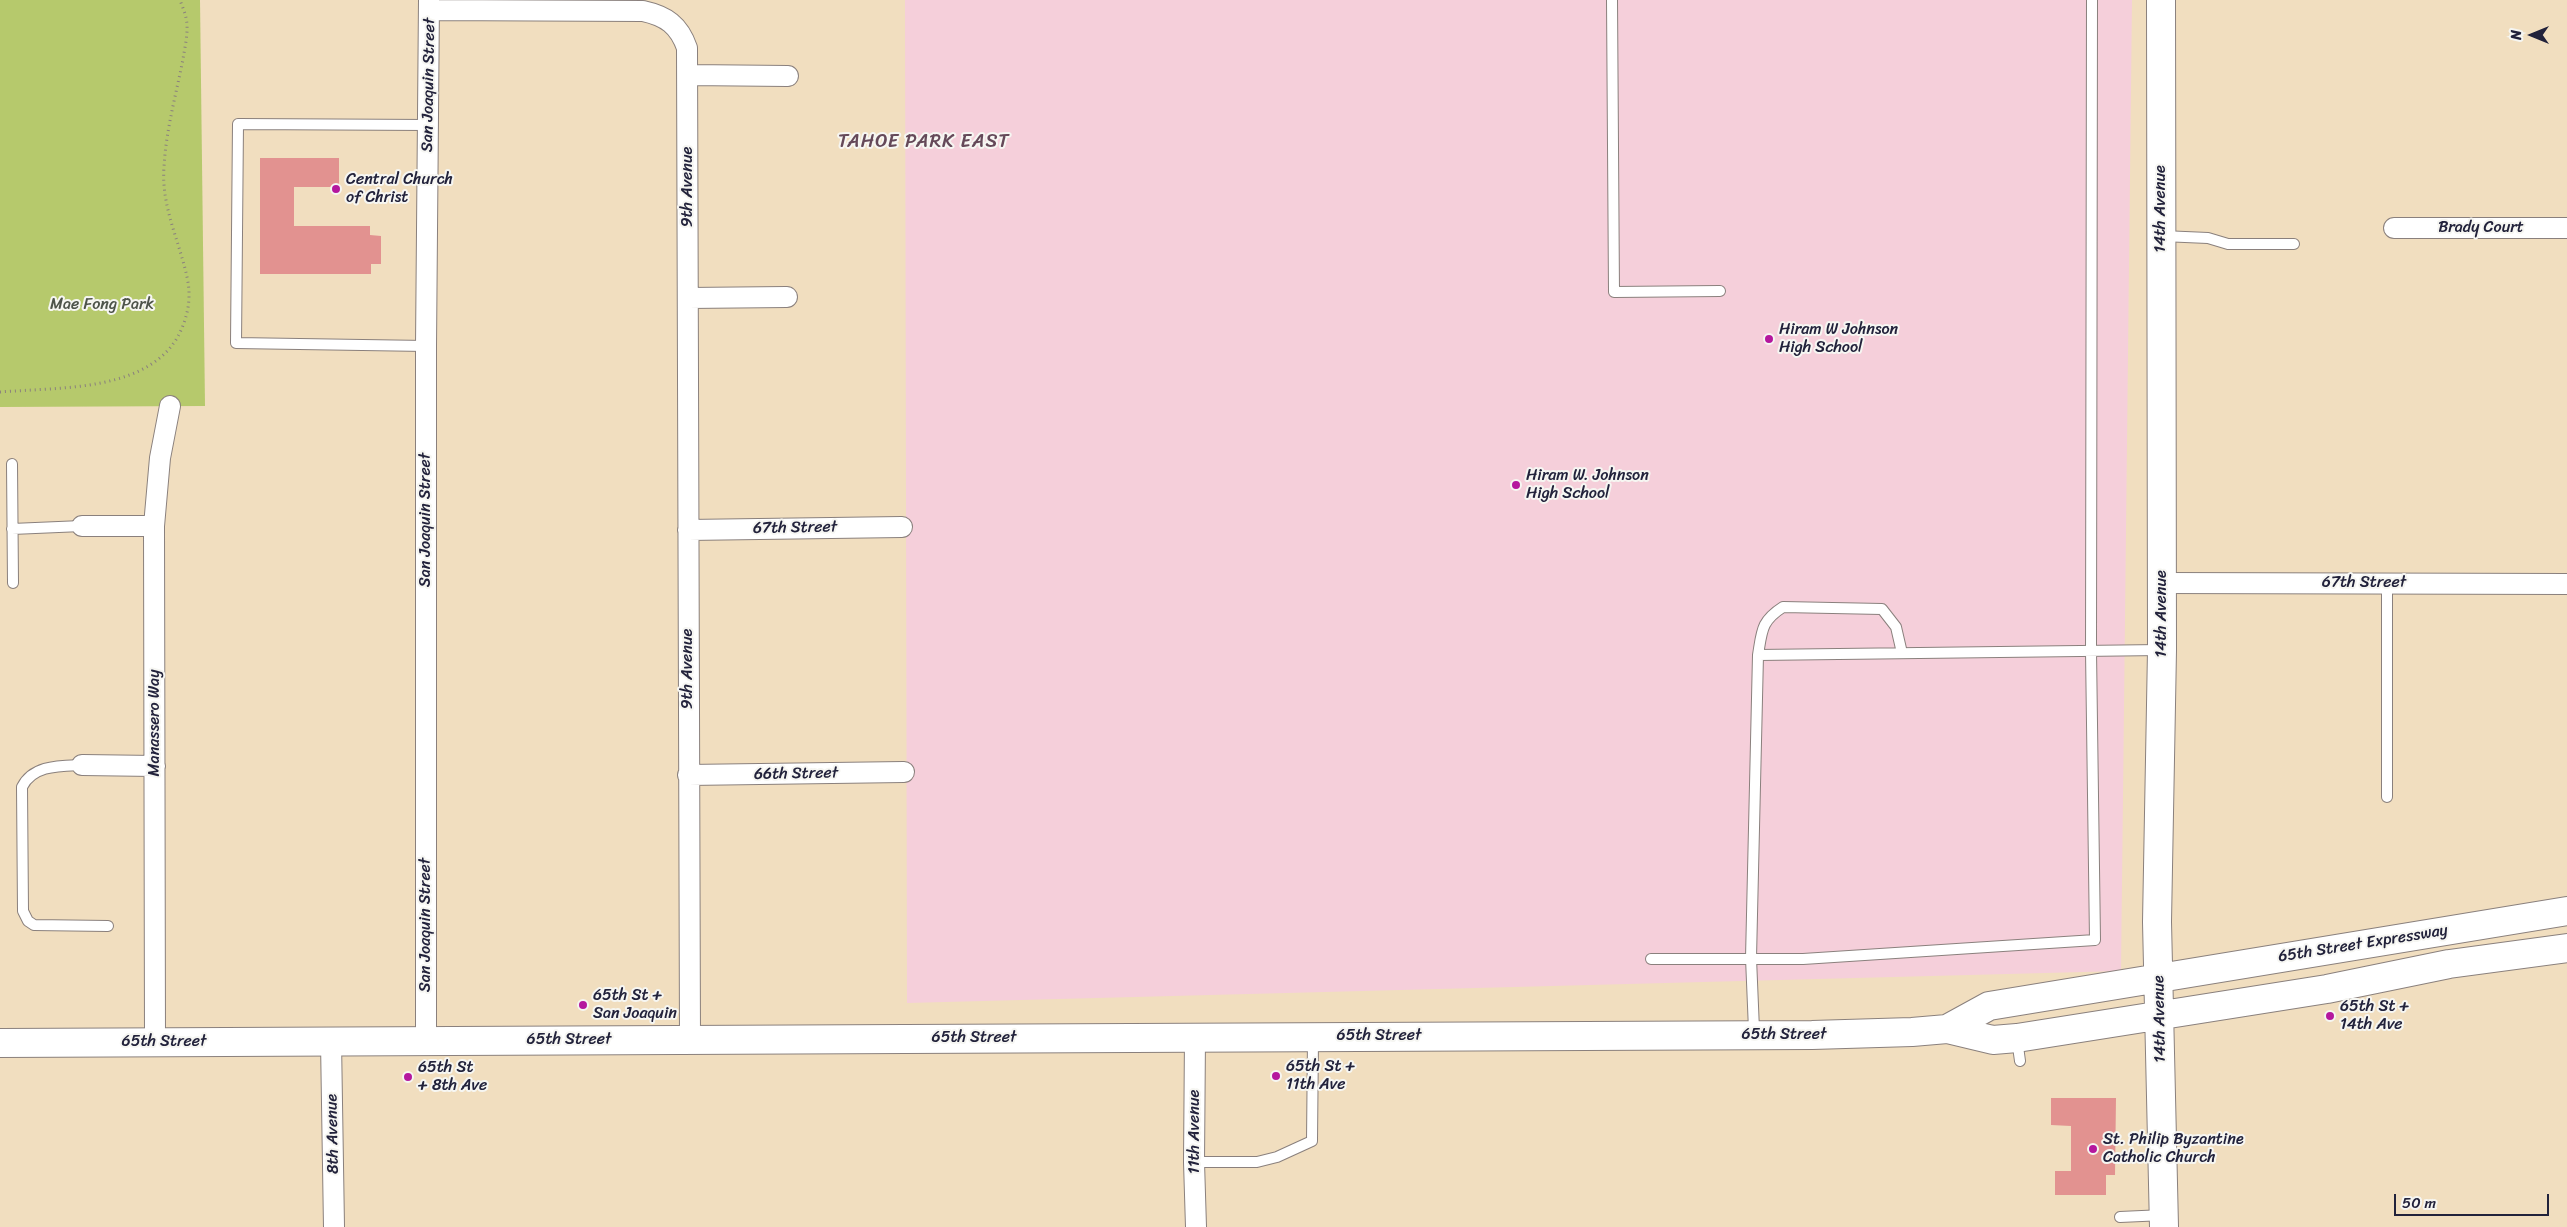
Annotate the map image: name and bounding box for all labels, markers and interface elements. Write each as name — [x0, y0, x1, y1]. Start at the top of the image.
north arrow — [2507, 10, 2557, 60]
street label: San Joaquin Street — [418, 18, 440, 152]
text: N — [2504, 30, 2529, 40]
district label: TAHOE PARK EAST — [836, 131, 1012, 153]
street label: 9th Avenue — [678, 147, 698, 227]
street label: 14th Avenue — [2151, 165, 2171, 253]
place label: Central Church of Christ — [346, 170, 453, 208]
marker: Central Church of Christ — [330, 183, 342, 195]
street label: Brady Court — [2438, 218, 2524, 238]
park label: Mae Fong Park — [50, 295, 154, 315]
place label: Hiram W Johnson High School — [1779, 320, 1898, 358]
marker: Hiram W Johnson High School — [1763, 333, 1775, 345]
street label: San Joaquin Street — [416, 453, 436, 587]
place label: Hiram W. Johnson High School — [1526, 466, 1649, 504]
marker: Hiram W. Johnson High School — [1510, 479, 1522, 491]
street label: 67th Street — [753, 518, 837, 538]
street label: 14th Avenue — [2152, 570, 2172, 658]
street label: 67th Street — [2322, 573, 2406, 593]
street label: 9th Avenue — [678, 629, 698, 709]
street label: Manassero Way — [145, 670, 165, 776]
street label: 66th Street — [754, 764, 838, 784]
street label: San Joaquin Street — [416, 858, 436, 992]
street label: 65th Street Expressway — [2277, 921, 2449, 967]
street label: 14th Avenue — [2150, 975, 2170, 1063]
place label: 65th St + San Joaquin — [593, 986, 677, 1024]
place label: 65th St + 14th Ave — [2340, 997, 2409, 1035]
marker: 65th St + San Joaquin — [577, 999, 589, 1011]
marker: 65th St + 14th Ave — [2324, 1010, 2336, 1022]
street label: 65th Street — [1742, 1025, 1826, 1045]
street label: 65th Street — [1337, 1026, 1421, 1046]
street label: 65th Street — [932, 1028, 1016, 1048]
street label: 65th Street — [527, 1030, 611, 1050]
street label: 65th Street — [122, 1032, 206, 1052]
place label: 65th St + 11th Ave — [1286, 1057, 1355, 1095]
place label: 65th St + 8th Ave — [418, 1058, 487, 1096]
marker: 65th St + 11th Ave — [1270, 1070, 1282, 1082]
marker: 65th St + 8th Ave — [402, 1071, 414, 1083]
street label: 11th Avenue — [1185, 1090, 1205, 1174]
street label: 8th Avenue — [323, 1094, 343, 1174]
place label: St. Philip Byzantine Catholic Church — [2103, 1130, 2244, 1168]
marker: St. Philip Byzantine Catholic Church — [2087, 1143, 2099, 1155]
scale bar — [2397, 1184, 2552, 1216]
text: 50 m — [2402, 1190, 2436, 1216]

